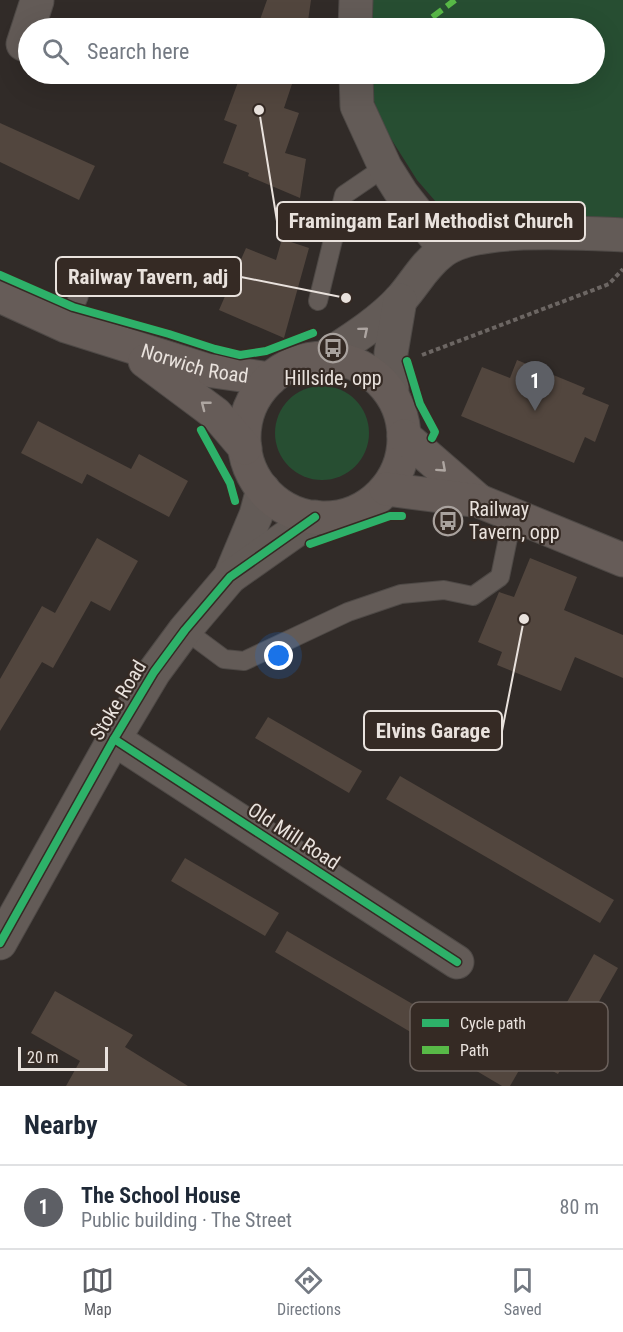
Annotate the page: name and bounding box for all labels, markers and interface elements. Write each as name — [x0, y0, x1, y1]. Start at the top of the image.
search box — [18, 18, 605, 84]
icon: search — [39, 35, 72, 68]
text: Search here — [87, 39, 189, 64]
callout: Framingam Earl Methodist Church — [277, 202, 585, 241]
text: Framingam Earl Methodist Church — [289, 209, 573, 233]
callout: Railway Tavern, adj — [56, 257, 241, 296]
text: Railway Tavern, adj — [68, 265, 228, 289]
one-way arrow — [357, 327, 368, 338]
bus stop icon: Hillside, opp — [317, 332, 349, 364]
street label: Norwich Road — [138, 338, 250, 388]
pin: 1 — [516, 362, 554, 411]
place label: Hillside, opp — [284, 366, 382, 390]
one-way arrow — [201, 402, 212, 413]
one-way arrow — [435, 461, 446, 472]
place label: Railway Tavern, opp — [469, 497, 560, 544]
bus stop icon: Railway Tavern, opp — [432, 505, 464, 537]
your location — [264, 641, 293, 670]
street label: Stoke Road — [85, 656, 151, 744]
callout: Elvins Garage — [364, 711, 502, 750]
text: Elvins Garage — [376, 719, 490, 743]
street label: Old Mill Road — [244, 797, 344, 875]
legend — [410, 1002, 608, 1071]
text: Cycle path — [460, 1014, 526, 1033]
text: Path — [460, 1041, 489, 1060]
scale bar — [18, 1044, 108, 1072]
text: 20 m — [27, 1048, 59, 1067]
text: Nearby — [24, 1110, 98, 1140]
text: The School House — [81, 1183, 240, 1208]
text: 1 — [38, 1195, 49, 1219]
text: 80 m — [560, 1195, 599, 1219]
text: Public building · The Street — [81, 1208, 292, 1232]
tab: Map — [81, 1264, 114, 1319]
tab: Directions — [277, 1264, 341, 1319]
tab: Saved — [504, 1264, 542, 1319]

